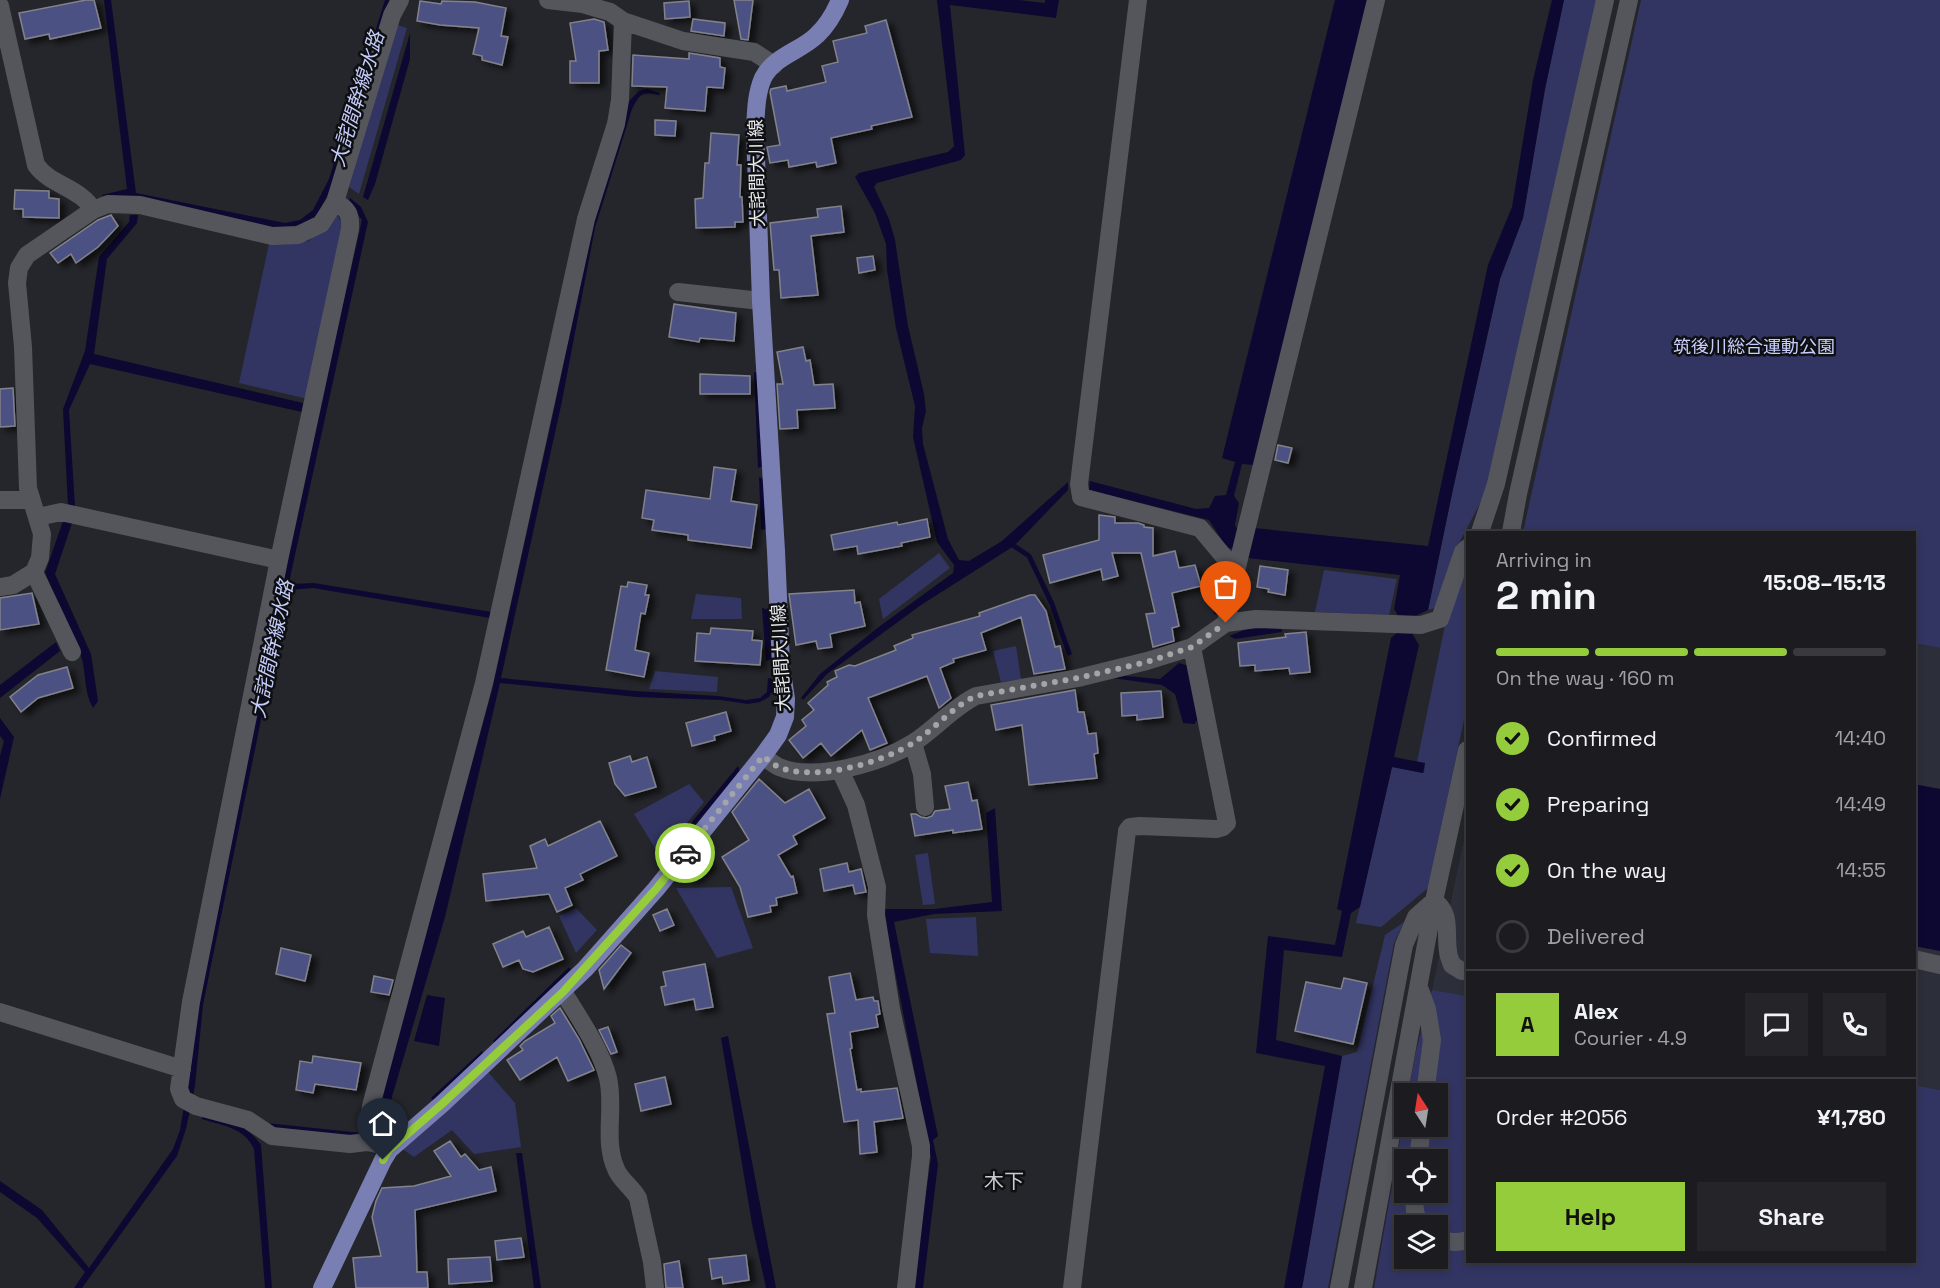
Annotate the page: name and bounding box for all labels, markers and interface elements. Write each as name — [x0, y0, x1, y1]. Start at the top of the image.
water label: 大詫間幹線水路 — [324, 26, 390, 170]
street label: 大詫間大川線 — [744, 119, 769, 227]
park label: 筑後川総合運動公園 — [1673, 335, 1835, 358]
text: Arriving in — [1496, 547, 1592, 573]
pin — [1200, 561, 1251, 623]
text: 15:08–15:13 — [1763, 568, 1886, 596]
icon: bag — [1209, 570, 1242, 603]
text: 2 min — [1496, 571, 1597, 620]
water label: 大詫間幹線水路 — [245, 576, 300, 720]
street label: 大詫間大川線 — [766, 603, 795, 713]
text: On the way · 160 m — [1496, 665, 1674, 691]
icon: check — [1496, 722, 1529, 755]
text: Confirmed — [1547, 724, 1657, 752]
text: 14:40 — [1835, 725, 1886, 751]
icon: check — [1496, 788, 1529, 821]
text: Preparing — [1547, 790, 1649, 818]
text: 14:49 — [1835, 791, 1886, 817]
courier — [655, 823, 715, 883]
icon: car — [669, 837, 702, 870]
icon: check — [1496, 854, 1529, 887]
text: On the way — [1547, 856, 1666, 884]
text: 14:55 — [1836, 857, 1886, 883]
text: Delivered — [1547, 922, 1645, 950]
button: chat — [1745, 993, 1808, 1056]
button: phone — [1823, 993, 1886, 1056]
text: Alex — [1574, 997, 1619, 1025]
text: A — [1521, 1010, 1534, 1038]
text: Courier · 4.9 — [1574, 1025, 1687, 1051]
north arrow — [1394, 1083, 1448, 1137]
map controls — [1394, 1083, 1448, 1269]
pin — [357, 1098, 408, 1160]
text: Order #2056 — [1496, 1103, 1628, 1131]
text: ¥1,780 — [1817, 1103, 1886, 1131]
icon: home — [366, 1107, 399, 1140]
button: locate — [1394, 1149, 1448, 1203]
district label: 木下 — [984, 1168, 1024, 1194]
button: Help — [1496, 1182, 1685, 1251]
button: Share — [1697, 1182, 1886, 1251]
button: layers — [1394, 1215, 1448, 1269]

